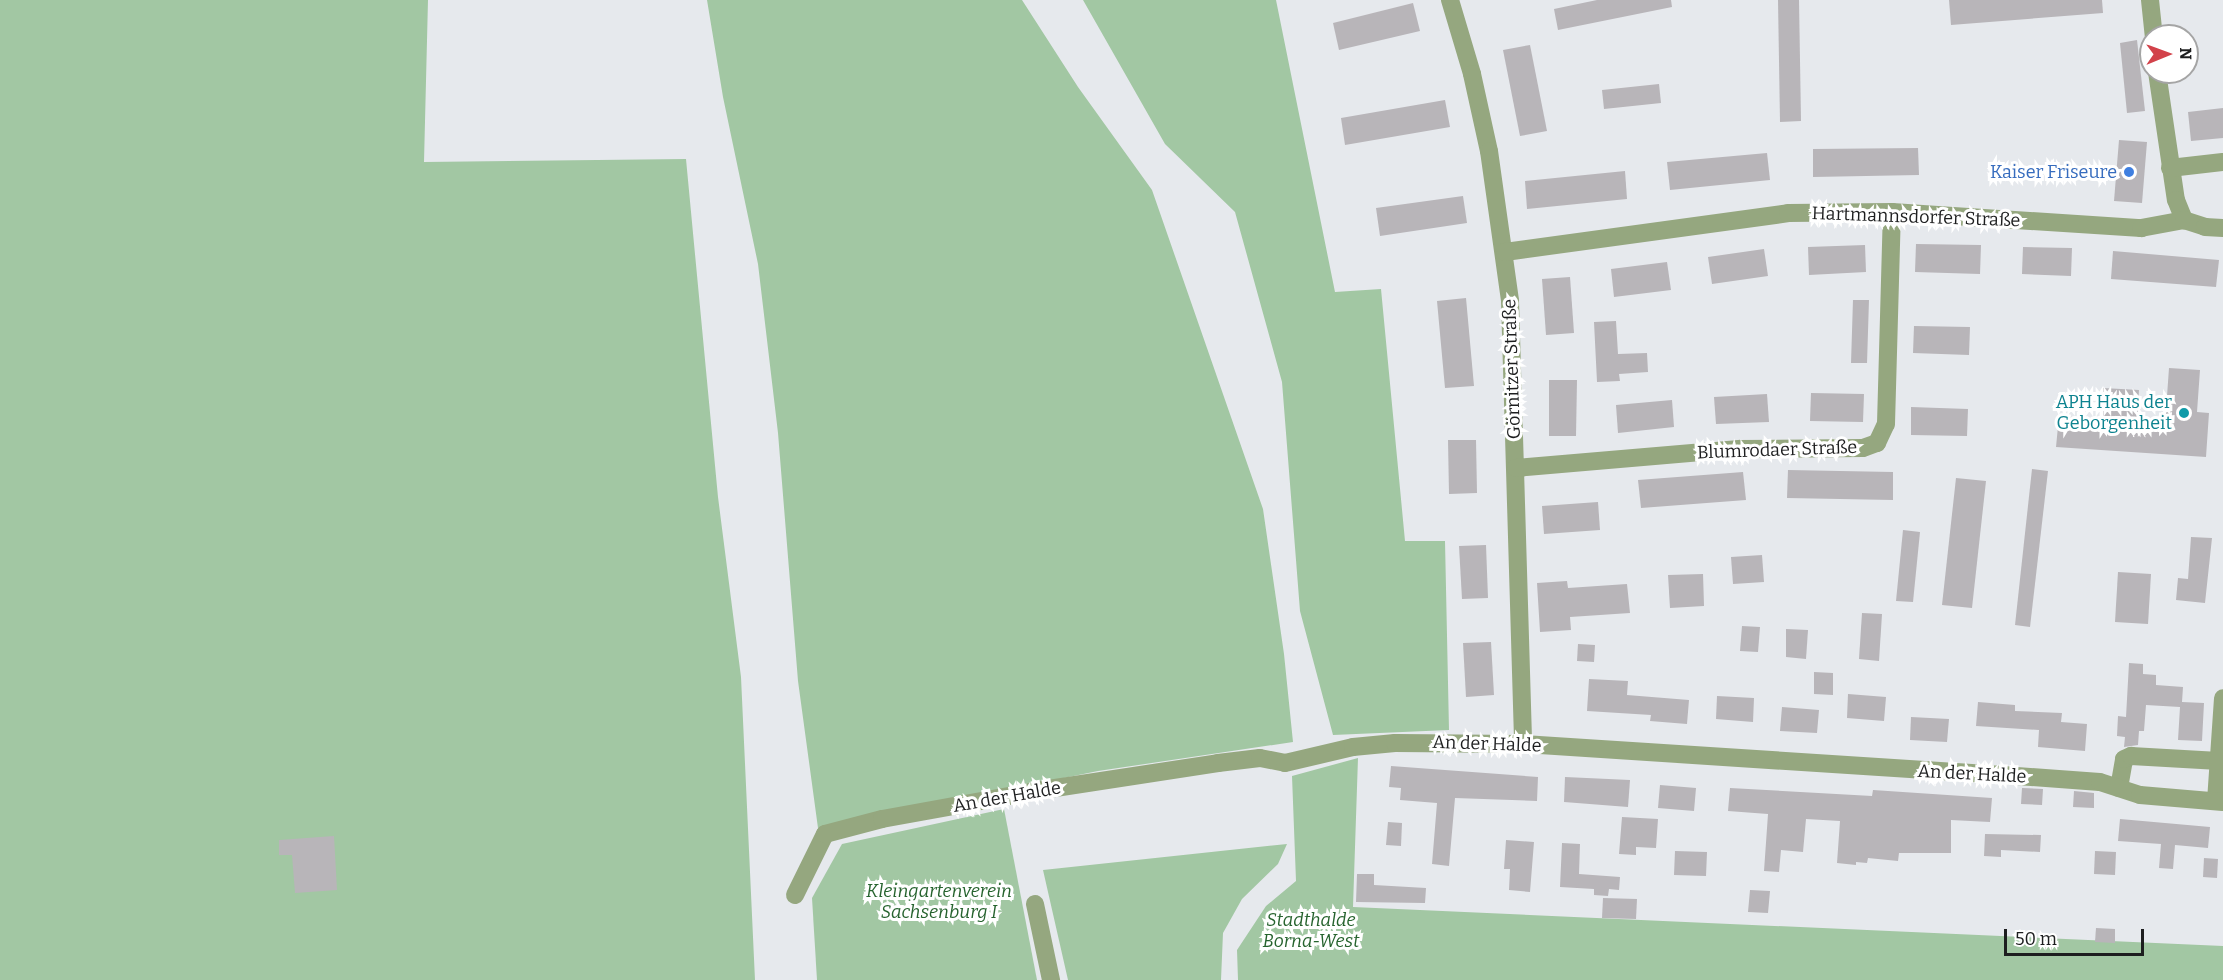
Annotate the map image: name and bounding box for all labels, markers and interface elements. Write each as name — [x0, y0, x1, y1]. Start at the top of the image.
north arrow — [2139, 24, 2199, 84]
text: N — [2176, 47, 2195, 60]
place label: Kaiser Friseure — [1990, 161, 2117, 183]
marker: Kaiser Friseure — [2122, 165, 2136, 179]
street label: Hartmannsdorfer Straße — [1811, 203, 2021, 231]
street label: Görnitzer Straße — [1499, 299, 1525, 439]
place label: APH Haus der Geborgenheit — [2056, 392, 2172, 434]
marker: APH Haus der Geborgenheit — [2177, 406, 2191, 420]
street label: Blumrodaer Straße — [1697, 436, 1857, 464]
street label: An der Halde — [1432, 731, 1542, 757]
street label: An der Halde — [1917, 760, 2027, 788]
street label: An der Halde — [951, 777, 1063, 817]
park label: Kleingartenverein Sachsenburg I — [866, 881, 1012, 924]
park label: Stadthalde Borna-West — [1263, 910, 1359, 952]
scale bar — [2007, 917, 2146, 955]
text: 50 m — [2015, 928, 2057, 950]

